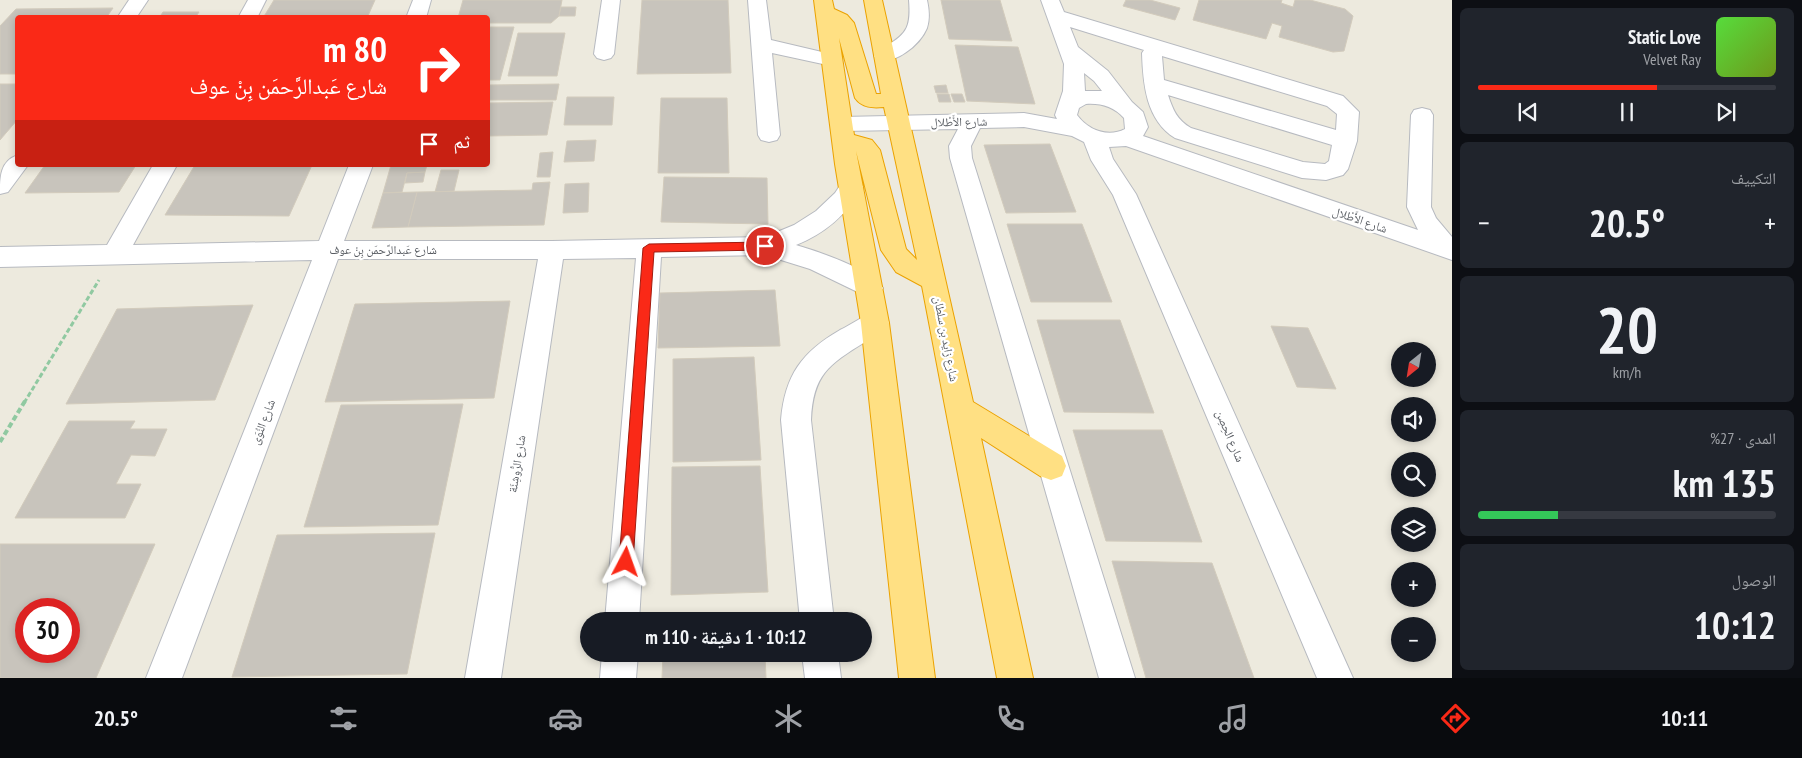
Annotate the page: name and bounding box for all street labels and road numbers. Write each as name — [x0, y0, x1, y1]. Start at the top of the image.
street label: شارع الأَطْلال — [930, 114, 988, 130]
street label: شارع الأَطْلال — [1331, 203, 1390, 237]
street label: شارع عَبدالرَّحمَن بِنْ عوف — [329, 242, 437, 258]
street label: شارع زايد بن سلطان — [930, 295, 962, 383]
street label: شارع النُوَى — [247, 397, 279, 447]
street label: شارع الحِصِن — [1212, 408, 1248, 465]
street label: شارع الرُّوشِنَة — [505, 434, 529, 494]

